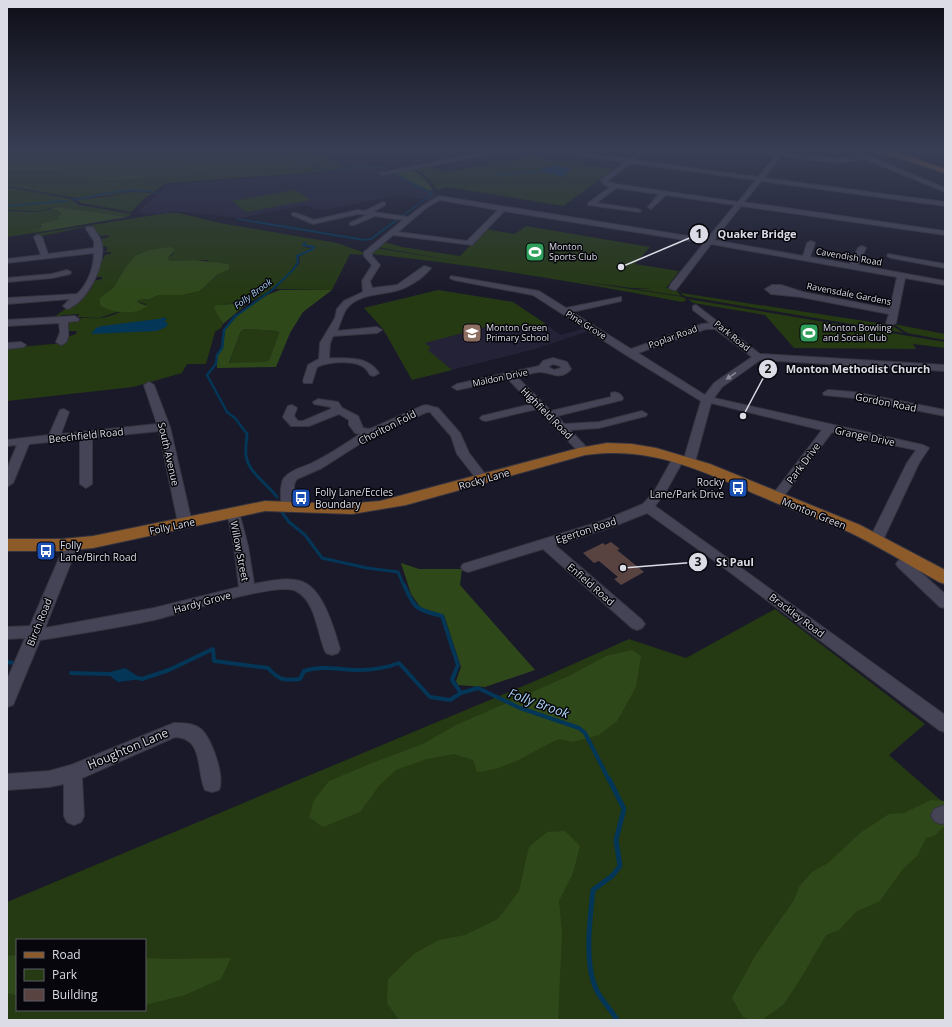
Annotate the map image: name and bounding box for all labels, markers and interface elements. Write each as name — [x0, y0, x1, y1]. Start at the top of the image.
callout: Quaker Bridge — [689, 222, 805, 245]
text: 1 — [696, 225, 702, 242]
text: Quaker Bridge — [717, 226, 797, 241]
place label: Monton Sports Club — [549, 240, 597, 263]
sports icon: Monton Sports Club — [524, 241, 546, 263]
street label: Cavendish Road — [815, 244, 883, 269]
water label: Folly Brook — [231, 275, 275, 312]
street label: Ravensdale Gardens — [806, 279, 892, 308]
street label: Pine Grove — [563, 307, 609, 342]
street label: Park Road — [712, 317, 753, 354]
place label: Monton Green Primary School — [486, 321, 549, 344]
place label: Monton Bowling and Social Club — [823, 321, 892, 344]
school or university icon: Monton Green Primary School — [461, 322, 483, 344]
street label: Poplar Road — [647, 322, 699, 351]
sports icon: Monton Bowling and Social Club — [798, 322, 820, 344]
callout: Monton Methodist Church — [758, 358, 939, 381]
text: 2 — [765, 360, 772, 377]
text: Monton Methodist Church — [786, 361, 930, 376]
street label: Maldon Drive — [471, 365, 529, 390]
one-way arrow — [726, 372, 736, 380]
street label: Highfield Road — [518, 384, 576, 442]
street label: Gordon Road — [854, 389, 918, 415]
street label: Chorlton Fold — [356, 406, 418, 448]
street label: South Avenue — [155, 421, 183, 487]
street label: Grange Drive — [834, 423, 897, 449]
street label: Beechfield Road — [48, 424, 124, 446]
street label: Park Drive — [783, 439, 823, 486]
street label: Rocky Lane — [457, 465, 511, 493]
place label: Rocky Lane/Park Drive — [650, 475, 725, 501]
bus stop icon: Rocky Lane/Park Drive — [727, 477, 749, 499]
place label: Folly Lane/Eccles Boundary — [315, 485, 393, 511]
bus stop icon: Folly Lane/Eccles Boundary — [290, 487, 312, 509]
street label: Monton Green — [780, 494, 848, 532]
street label: Folly Lane — [148, 514, 197, 538]
street label: Egerton Road — [554, 514, 618, 546]
street label: Willow Street — [227, 520, 253, 583]
place label: Folly Lane/Birch Road — [60, 538, 137, 564]
bus stop icon: Folly Lane/Birch Road — [35, 540, 57, 562]
callout: St Paul — [688, 551, 762, 574]
text: 3 — [695, 553, 702, 570]
text: St Paul — [716, 554, 754, 569]
street label: Enfield Road — [564, 560, 618, 608]
street label: Hardy Grove — [172, 588, 233, 616]
street label: Brackley Road — [767, 590, 827, 640]
street label: Birch Road — [23, 596, 55, 648]
water label: Folly Brook — [506, 684, 572, 723]
street label: Houghton Lane — [85, 724, 171, 773]
legend — [16, 939, 146, 1011]
text: Road — [52, 946, 81, 963]
text: Park — [52, 966, 78, 983]
text: Building — [52, 986, 98, 1003]

